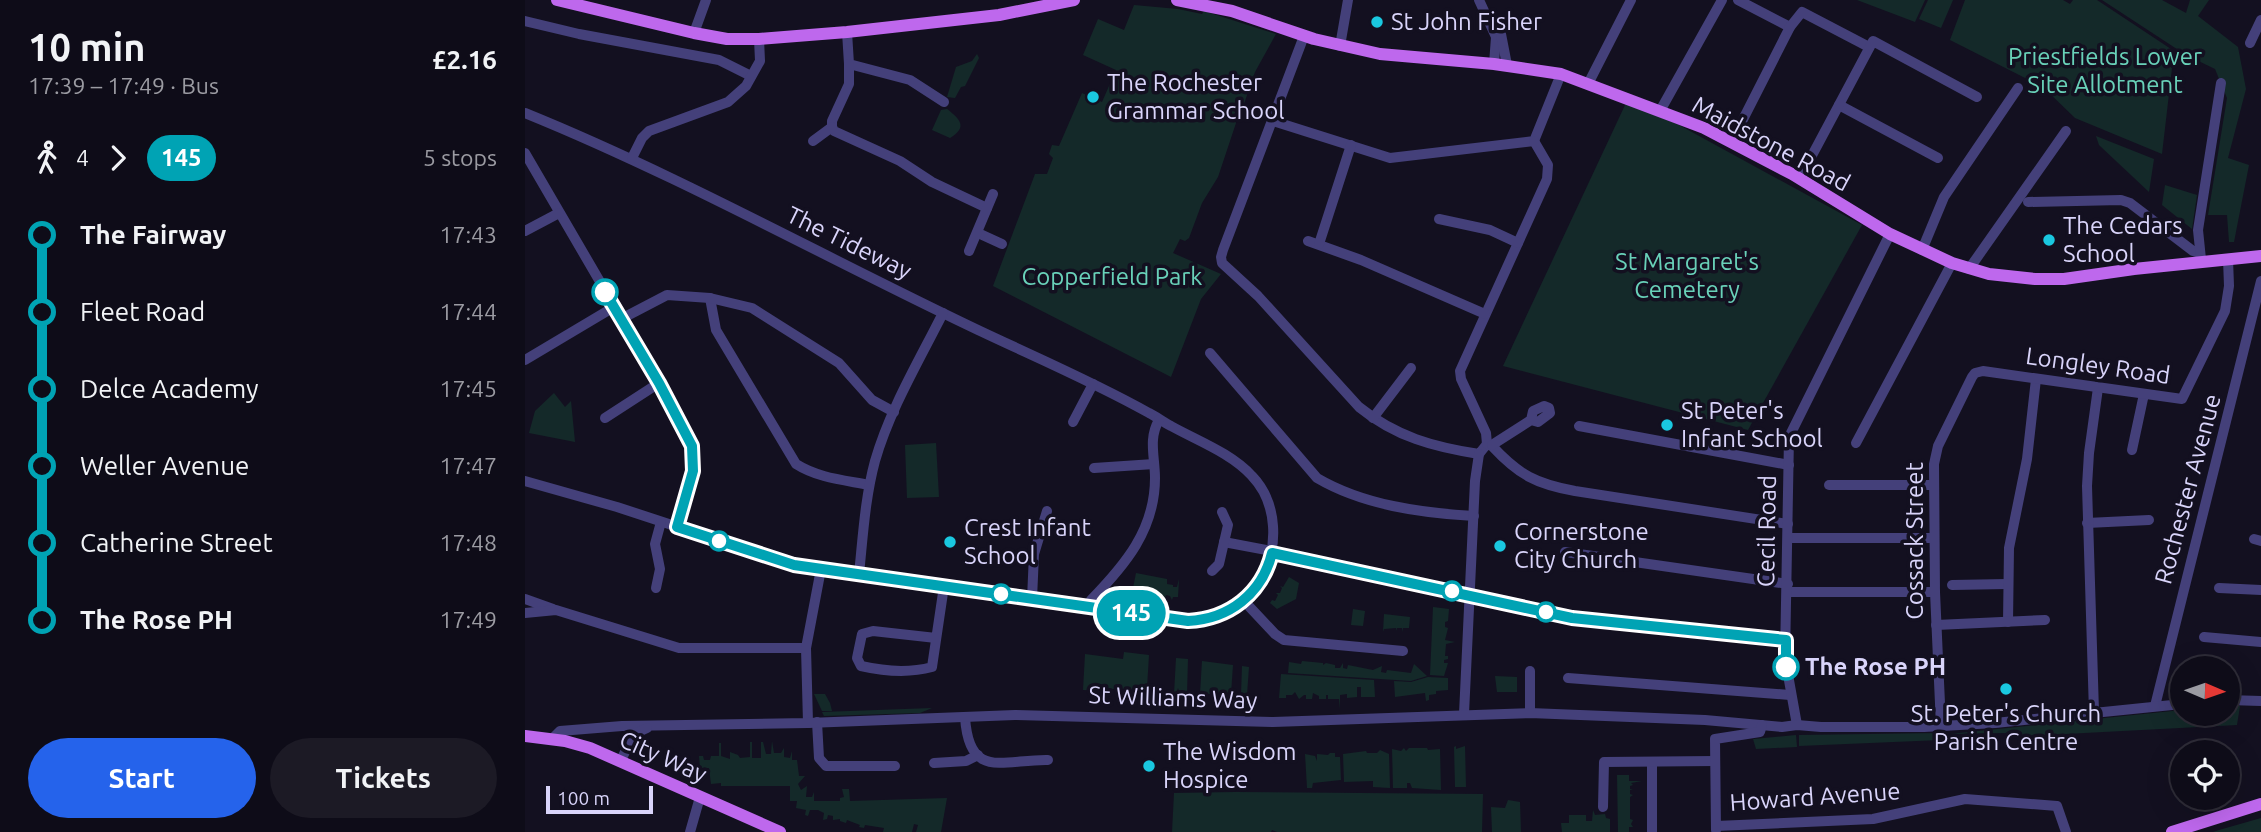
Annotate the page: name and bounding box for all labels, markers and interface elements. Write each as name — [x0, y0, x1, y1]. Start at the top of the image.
place label: St John Fisher — [1391, 8, 1542, 35]
marker: St John Fisher — [1369, 14, 1385, 30]
text: 10 min — [28, 26, 145, 68]
park label: Priestfields Lower Site Allotment — [2008, 43, 2202, 98]
text: £2.16 — [432, 45, 497, 74]
place label: The Rochester Grammar School — [1107, 69, 1284, 124]
text: 17:39 – 17:49 · Bus — [28, 73, 219, 98]
marker: The Rochester Grammar School — [1085, 89, 1101, 105]
street label: Maidstone Road — [1688, 91, 1855, 196]
icon: walk — [28, 139, 66, 177]
icon: forward — [99, 139, 137, 177]
text: 145 — [161, 144, 202, 171]
text: 4 — [76, 145, 89, 170]
text: 5 stops — [423, 145, 497, 170]
street label: The Tideway — [783, 201, 916, 285]
place label: The Cedars School — [2063, 212, 2183, 267]
text: The Fairway — [80, 220, 226, 249]
text: 17:43 — [439, 222, 497, 247]
marker: The Cedars School — [2041, 232, 2057, 248]
park label: St Margaret's Cemetery — [1615, 248, 1759, 303]
park label: Copperfield Park — [1022, 263, 1202, 290]
unlabelled marker — [592, 279, 618, 305]
text: Fleet Road — [80, 297, 205, 326]
text: 17:44 — [439, 299, 497, 324]
street label: Longley Road — [2024, 342, 2172, 389]
text: Delce Academy — [80, 374, 259, 403]
text: 17:45 — [439, 376, 497, 401]
street label: Rochester Avenue — [2149, 391, 2226, 587]
place label: St Peter's Infant School — [1681, 397, 1823, 452]
marker: St Peter's Infant School — [1659, 417, 1675, 433]
text: Weller Avenue — [80, 451, 249, 480]
text: 17:47 — [439, 453, 497, 478]
street label: Cossack Street — [1901, 462, 1928, 620]
street label: Cecil Road — [1752, 475, 1781, 587]
place label: Crest Infant School — [964, 514, 1091, 569]
place label: Cornerstone City Church — [1514, 518, 1649, 573]
text: Catherine Street — [80, 528, 273, 557]
text: 17:48 — [439, 530, 497, 555]
unlabelled marker — [709, 531, 729, 551]
marker: Crest Infant School — [942, 534, 958, 550]
marker: Cornerstone City Church — [1492, 538, 1508, 554]
unlabelled marker — [1442, 581, 1462, 601]
unlabelled marker — [991, 584, 1011, 604]
line badge: 145 — [1091, 590, 1171, 636]
text: 145 — [1111, 599, 1151, 626]
unlabelled marker — [1536, 602, 1556, 622]
text: The Rose PH — [80, 605, 233, 634]
text: 17:49 — [439, 607, 497, 632]
place label: The Rose PH — [1805, 653, 1946, 680]
marker: The Rose PH — [1773, 654, 1799, 680]
north arrow — [2170, 656, 2240, 726]
map controls — [2170, 656, 2240, 810]
street label: St Williams Way — [1088, 681, 1258, 714]
marker: St. Peter's Church Parish Centre — [1998, 681, 2014, 697]
place label: St. Peter's Church Parish Centre — [1911, 700, 2101, 755]
street label: City Way — [615, 725, 711, 788]
button: Start — [28, 738, 256, 818]
button: Tickets — [270, 738, 497, 818]
place label: The Wisdom Hospice — [1163, 738, 1297, 793]
button: locate — [2170, 740, 2240, 810]
marker: The Wisdom Hospice — [1141, 758, 1157, 774]
street label: Howard Avenue — [1729, 777, 1901, 816]
scale bar — [546, 783, 653, 815]
text: 100 m — [557, 787, 610, 809]

